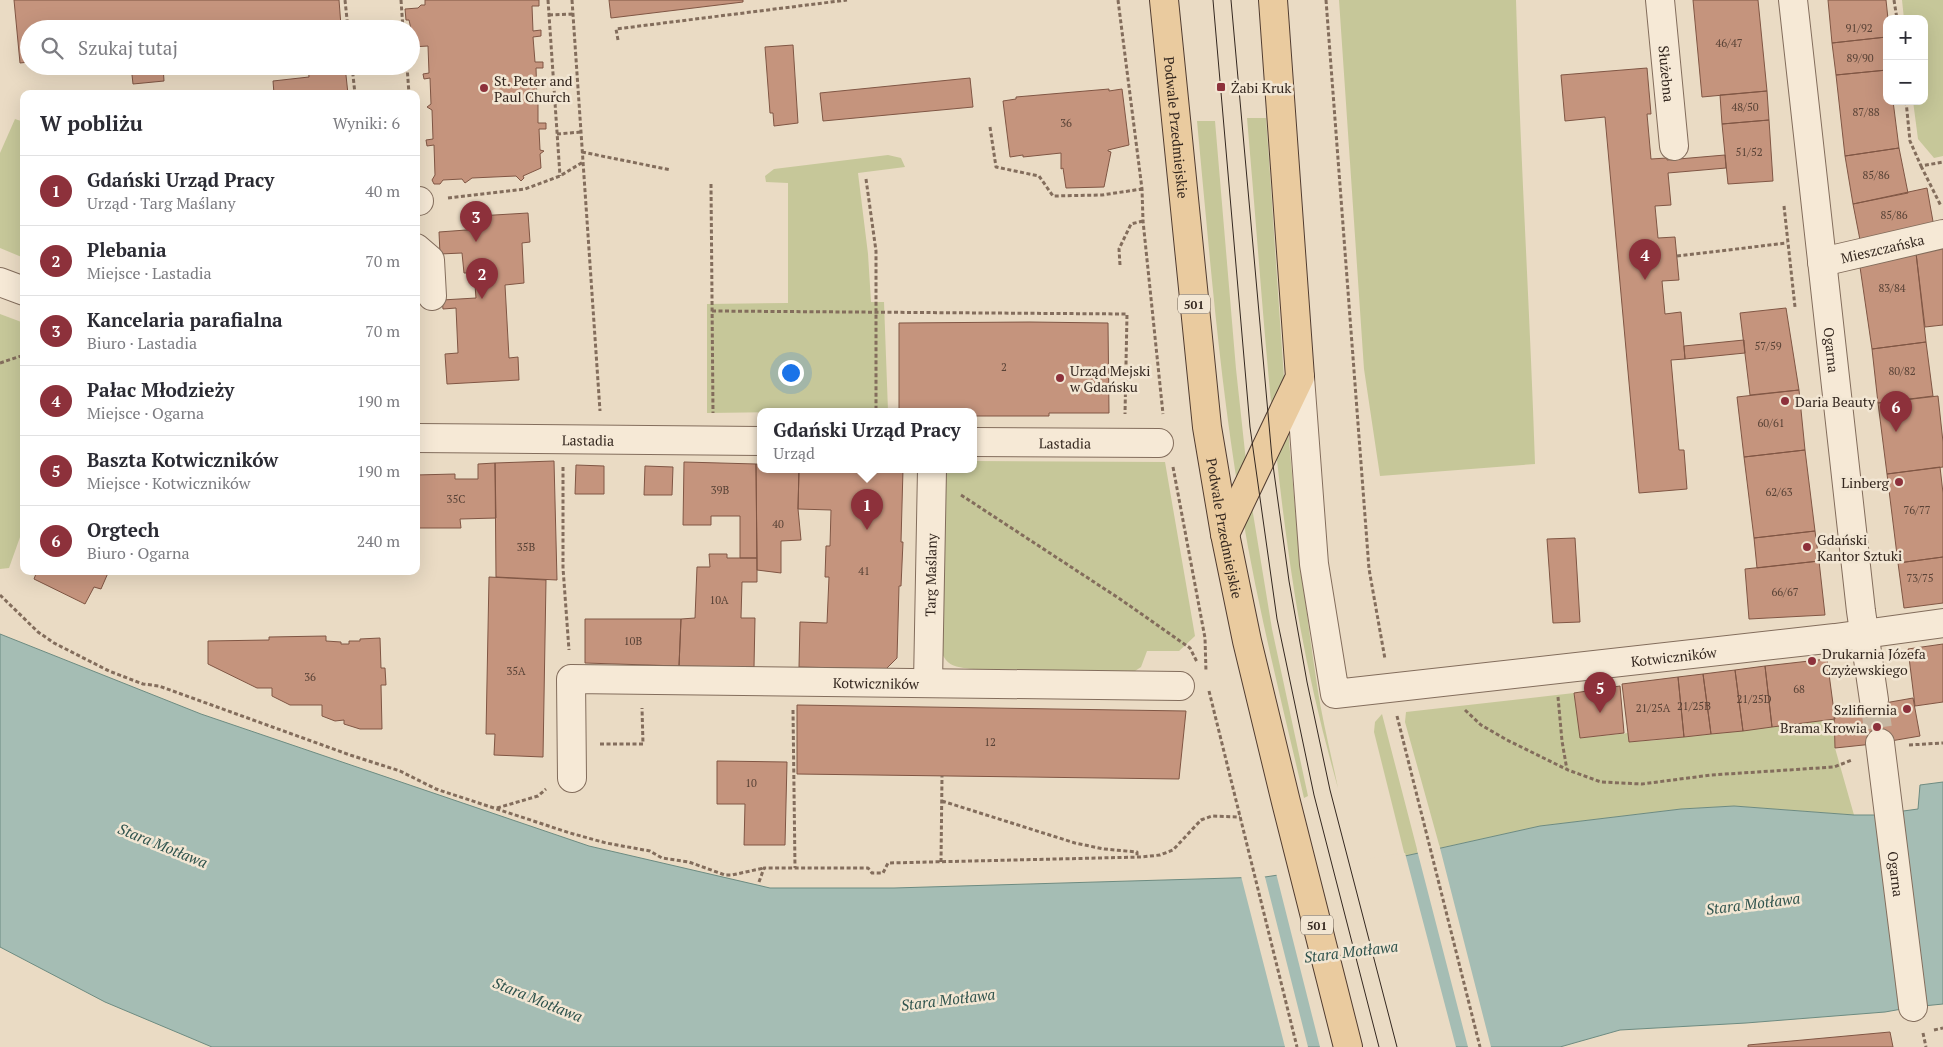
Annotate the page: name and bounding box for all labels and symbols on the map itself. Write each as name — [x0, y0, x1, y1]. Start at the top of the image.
house number: 91/92 — [1845, 21, 1873, 35]
house number: 46/47 — [1715, 36, 1743, 50]
street label: Służebna — [1655, 44, 1679, 103]
house number: 89/90 — [1846, 51, 1874, 65]
street label: Podwale Przedmiejskie — [1160, 55, 1193, 199]
place label: St. Peter and Paul Church — [494, 71, 573, 106]
place label: Żabi Kruk — [1231, 78, 1292, 97]
marker: Żabi Kruk — [1215, 81, 1227, 93]
marker: St. Peter and Paul Church — [478, 82, 490, 94]
house number: 48/50 — [1731, 100, 1759, 114]
house number: 87/88 — [1852, 105, 1880, 119]
house number: 36 — [1060, 116, 1072, 130]
house number: 51/52 — [1735, 145, 1763, 159]
house number: 85/86 — [1862, 168, 1890, 182]
pin: 3 — [460, 201, 492, 242]
house number: 85/86 — [1880, 208, 1908, 222]
street label: Mieszczańska — [1839, 229, 1926, 267]
pin: 4 — [1629, 239, 1661, 280]
pin: 2 — [466, 258, 498, 299]
house number: 83/84 — [1878, 281, 1906, 295]
road number: 501 — [1178, 294, 1210, 314]
street label: Ogarna — [1820, 326, 1844, 374]
house number: 57/59 — [1754, 339, 1782, 353]
your location — [778, 360, 804, 386]
house number: 2 — [1001, 360, 1007, 374]
place label: Urząd Mejski w Gdańsku — [1069, 361, 1151, 396]
house number: 80/82 — [1888, 364, 1916, 378]
marker: Urząd Mejski w Gdańsku — [1054, 372, 1066, 384]
pin: 6 — [1880, 391, 1912, 432]
place label: Daria Beauty — [1795, 392, 1876, 411]
marker: Daria Beauty — [1779, 395, 1791, 407]
house number: 60/61 — [1757, 416, 1785, 430]
street label: Lastadia — [562, 430, 614, 449]
street label: Lastadia — [1039, 433, 1091, 452]
street label: Podwale Przedmiejskie — [1203, 457, 1248, 600]
place label: Linberg — [1841, 473, 1890, 492]
marker: Linberg — [1893, 476, 1905, 488]
house number: 39B — [711, 483, 729, 497]
house number: 62/63 — [1765, 485, 1793, 499]
pin: 1 — [851, 489, 883, 530]
house number: 35C — [447, 492, 465, 506]
house number: 76/77 — [1903, 503, 1931, 517]
house number: 40 — [772, 517, 784, 531]
place label: Gdański Kantor Sztuki — [1817, 530, 1902, 565]
street label: Targ Maślany — [920, 532, 940, 617]
house number: 35B — [517, 540, 535, 554]
marker: Gdański Kantor Sztuki — [1801, 541, 1813, 553]
house number: 41 — [858, 564, 870, 578]
house number: 73/75 — [1906, 571, 1934, 585]
house number: 66/67 — [1771, 585, 1799, 599]
house number: 10A — [709, 593, 729, 607]
house number: 10B — [624, 634, 642, 648]
street label: Kotwiczników — [1630, 642, 1718, 670]
place label: Drukarnia Józefa Czyżewskiego — [1822, 644, 1926, 679]
marker: Drukarnia Józefa Czyżewskiego — [1806, 655, 1818, 667]
house number: 35A — [506, 664, 526, 678]
house number: 36 — [304, 670, 316, 684]
pin: 5 — [1584, 672, 1616, 713]
street label: Kotwiczników — [833, 673, 920, 693]
house number: 68 — [1793, 682, 1805, 696]
house number: 21/25D — [1736, 692, 1772, 706]
house number: 21/25B — [1677, 699, 1711, 713]
place label: Szlifiernia — [1834, 700, 1897, 719]
house number: 21/25A — [1636, 701, 1671, 715]
marker: Szlifiernia — [1901, 703, 1913, 715]
place label: Brama Krowia — [1780, 718, 1867, 737]
marker: Brama Krowia — [1871, 721, 1883, 733]
house number: 12 — [984, 735, 996, 749]
house number: 10 — [745, 776, 757, 790]
water label: Stara Motława — [115, 818, 211, 872]
street label: Ogarna — [1884, 850, 1909, 898]
water label: Stara Motława — [1705, 887, 1801, 919]
road number: 501 — [1301, 916, 1333, 934]
water label: Stara Motława — [1303, 935, 1399, 967]
water label: Stara Motława — [490, 972, 586, 1026]
water label: Stara Motława — [900, 983, 996, 1015]

